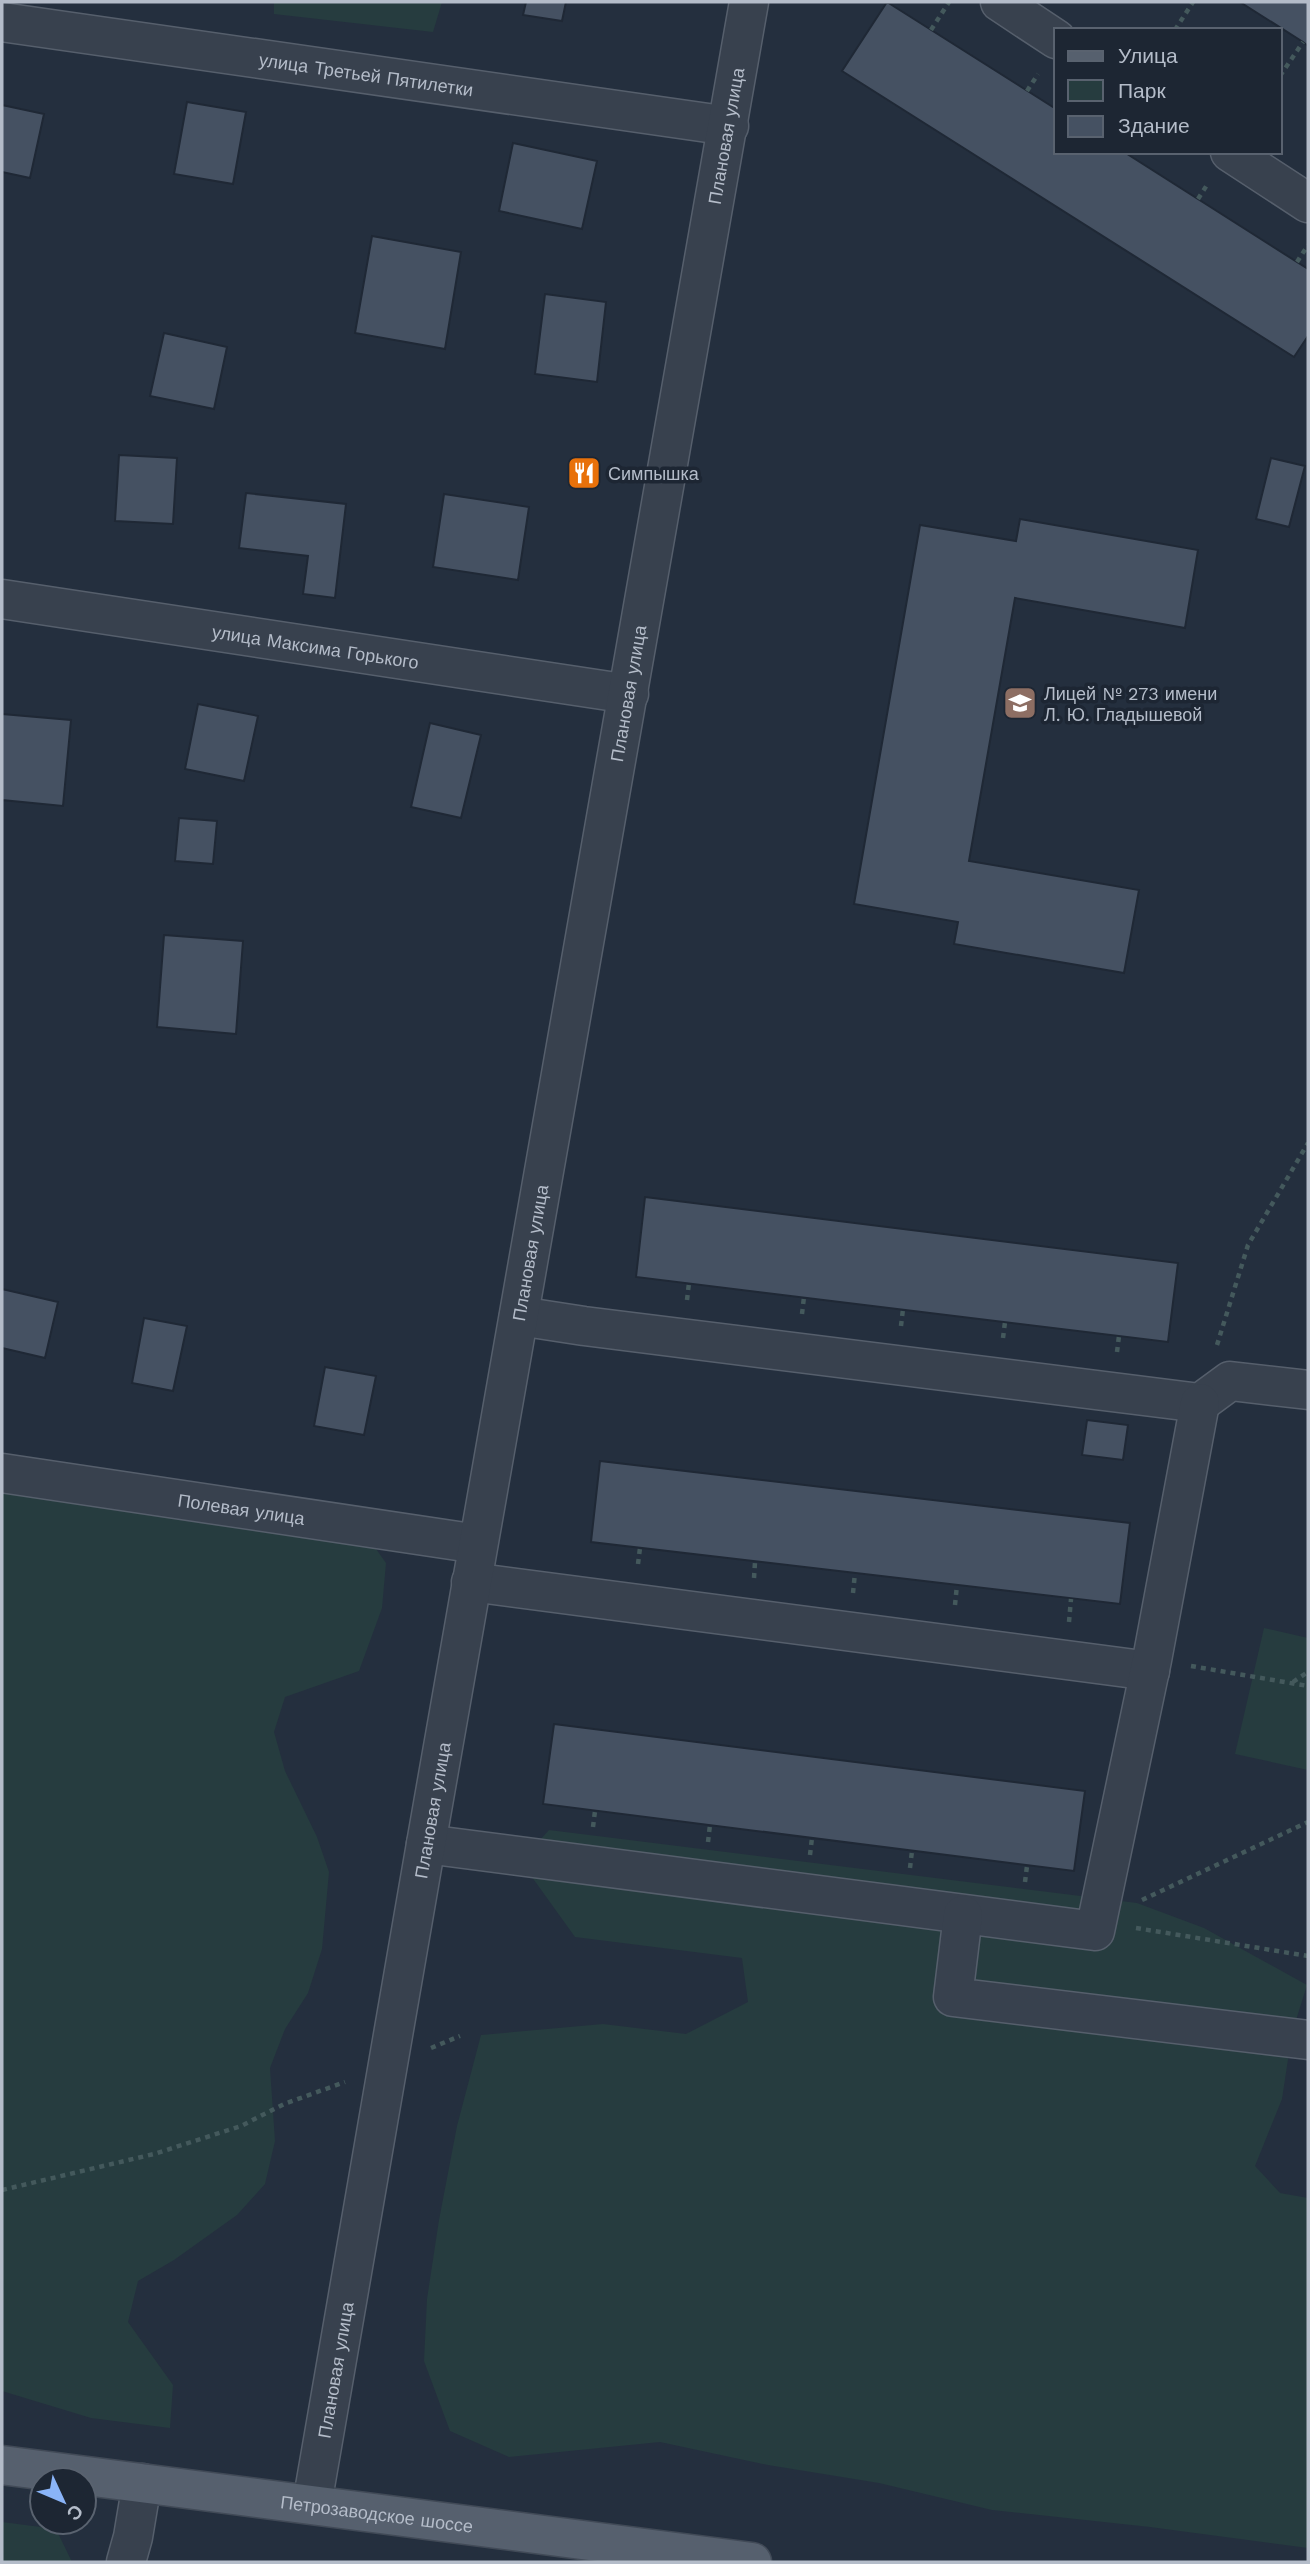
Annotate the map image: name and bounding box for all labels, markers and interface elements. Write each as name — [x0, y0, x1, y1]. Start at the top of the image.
legend — [1054, 28, 1282, 154]
text: Улица — [1118, 43, 1178, 68]
street label: улица Третьей Пятилетки — [258, 48, 475, 100]
street label: Плановая улица — [703, 65, 748, 206]
text: Парк — [1118, 78, 1166, 103]
text: Здание — [1118, 113, 1190, 138]
restaurant icon: Симпышка — [565, 454, 603, 492]
place label: Симпышка — [608, 463, 700, 484]
street label: улица Максима Горького — [211, 620, 420, 673]
street label: Плановая улица — [605, 622, 650, 763]
place label: Лицей № 273 имени Л. Ю. Гладышевой — [1044, 683, 1217, 725]
school or university icon: Лицей № 273 имени Л. Ю. Гладышевой — [1001, 684, 1039, 722]
street label: Плановая улица — [507, 1182, 552, 1323]
street label: Полевая улица — [177, 1489, 307, 1529]
street label: Плановая улица — [410, 1739, 454, 1880]
street label: Плановая улица — [313, 2299, 357, 2440]
north arrow — [28, 2466, 98, 2536]
street label: Петрозаводское шоссе — [279, 2491, 474, 2536]
text: С — [62, 2500, 88, 2526]

